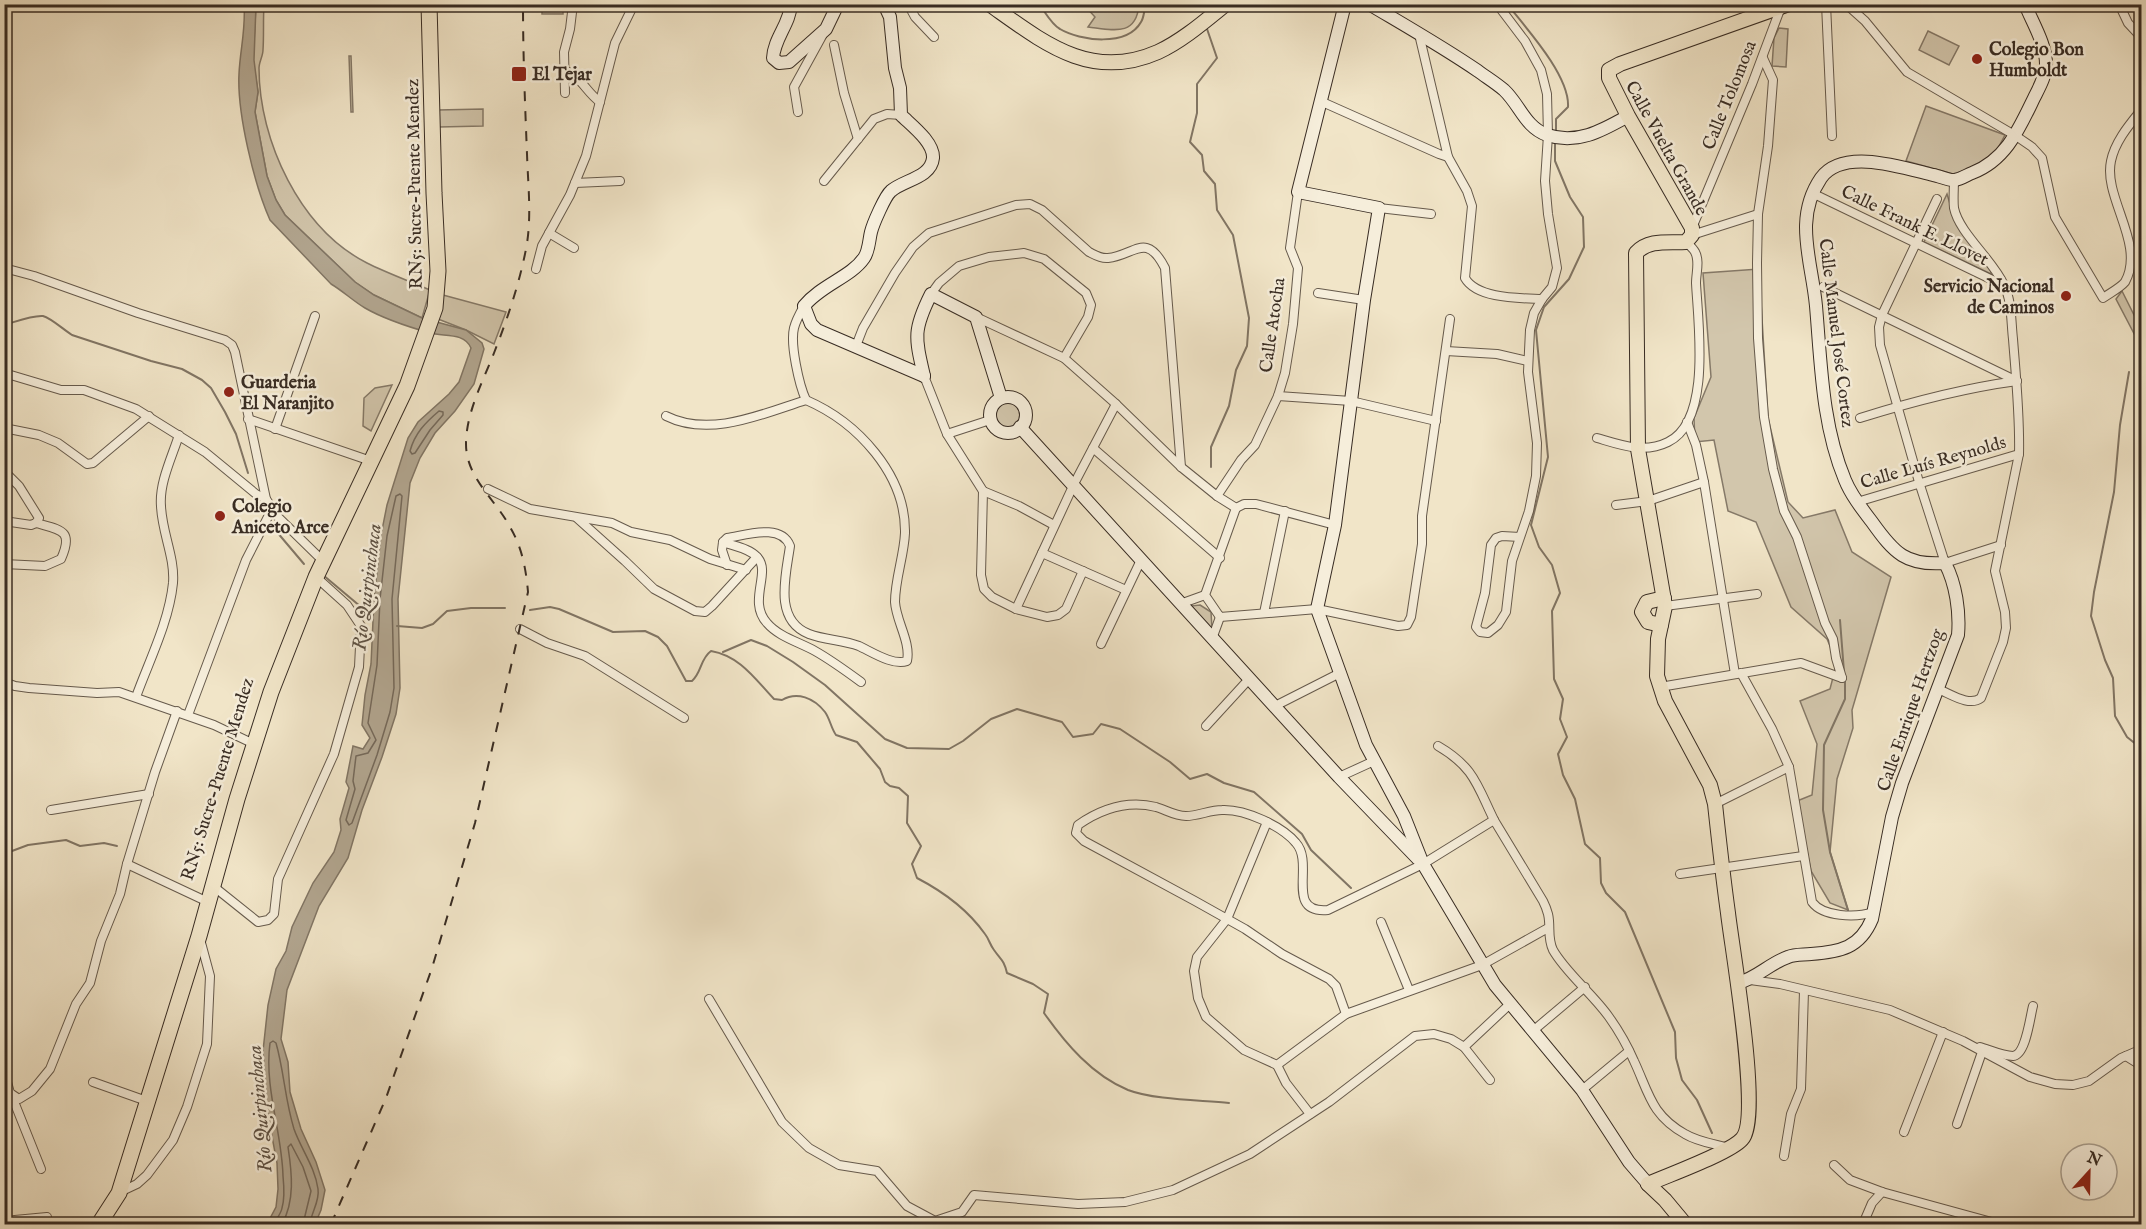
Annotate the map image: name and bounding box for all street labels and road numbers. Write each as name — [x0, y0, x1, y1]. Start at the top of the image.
street label: Calle Tolomosa — [1698, 37, 1763, 154]
street label: Calle Vuelta Grande — [1619, 77, 1712, 220]
street label: RN5: Sucre-Puente Mendez — [402, 78, 429, 289]
street label: Calle Frank E. Llovet — [1837, 181, 1992, 272]
street label: Calle Manuel José Cortez — [1813, 237, 1859, 429]
street label: Calle Atocha — [1255, 276, 1292, 374]
street label: Calle Luís Reynolds — [1858, 432, 2009, 495]
street label: Calle Enrique Hertzog — [1873, 626, 1950, 795]
street label: RN5: Sucre-Puente Mendez — [177, 675, 260, 884]

